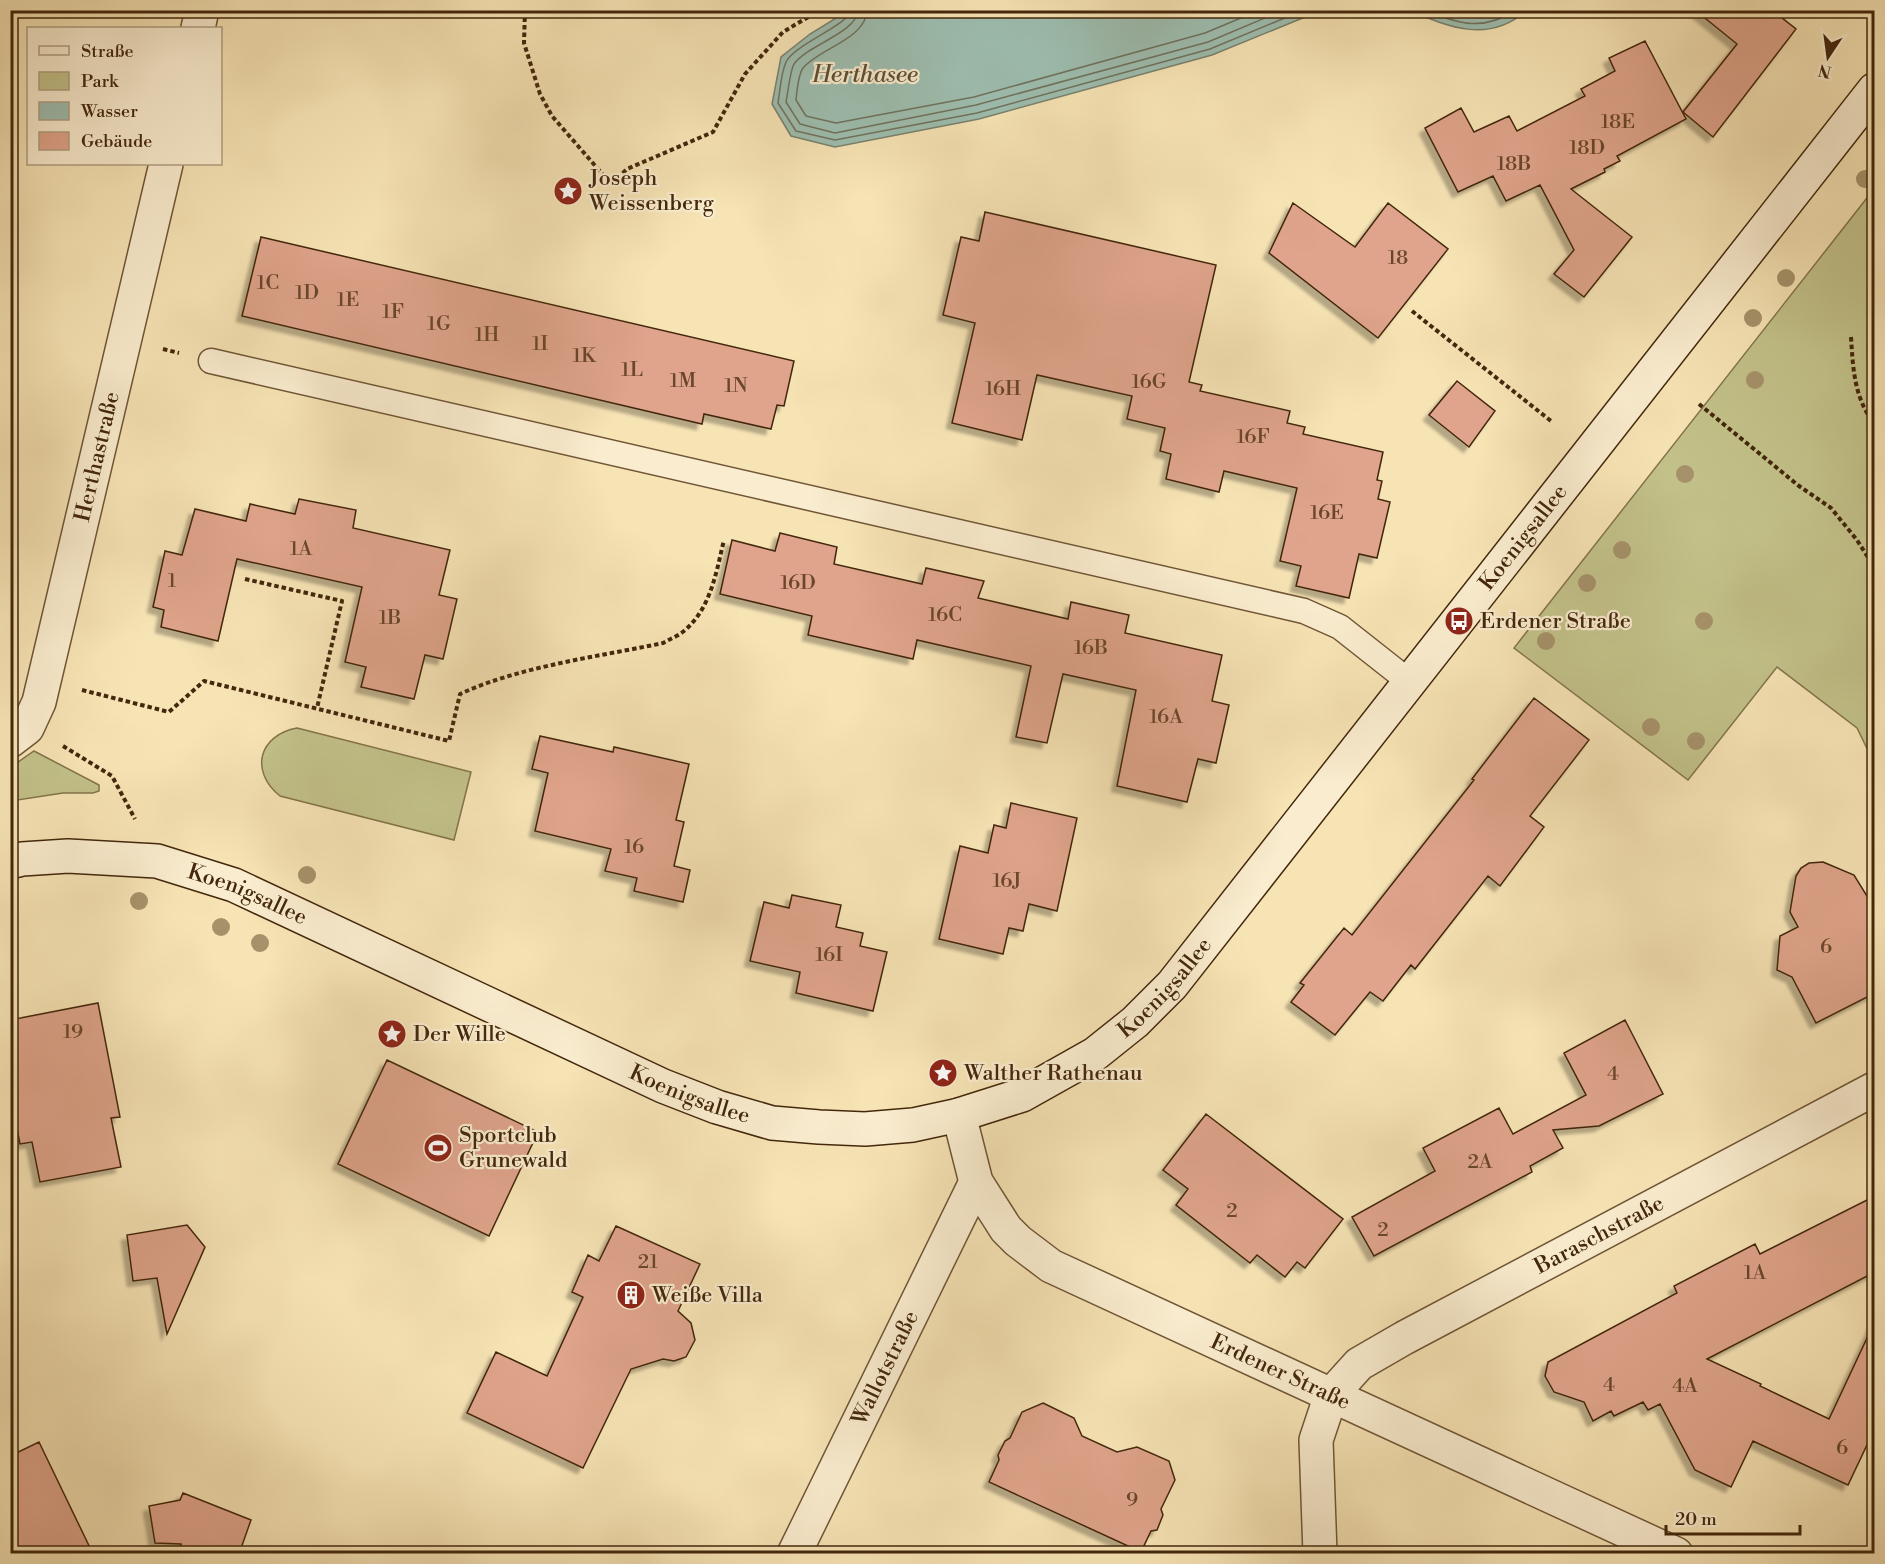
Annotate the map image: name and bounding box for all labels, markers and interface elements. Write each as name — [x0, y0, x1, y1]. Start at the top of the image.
legend — [27, 27, 222, 165]
north arrow — [1798, 27, 1858, 87]
text: Straße — [81, 40, 134, 63]
text: N — [1816, 59, 1833, 82]
water label: Herthasee — [811, 60, 918, 90]
text: Park — [81, 70, 120, 93]
text: Wasser — [80, 100, 138, 123]
house number: 18E — [1601, 110, 1635, 135]
text: Gebäude — [81, 130, 152, 153]
house number: 18D — [1569, 136, 1605, 161]
house number: 18B — [1497, 152, 1531, 177]
place label: Joseph Weissenberg — [588, 165, 714, 217]
place icon: Joseph Weissenberg — [552, 175, 584, 207]
house number: 18 — [1388, 246, 1408, 271]
house number: 1C — [257, 271, 279, 296]
house number: 1D — [295, 281, 319, 306]
house number: 1E — [337, 288, 359, 313]
house number: 1F — [382, 300, 404, 325]
house number: 1G — [427, 312, 451, 337]
house number: 1H — [475, 323, 499, 348]
house number: 1I — [532, 332, 549, 357]
house number: 1K — [572, 344, 597, 369]
house number: 1L — [621, 358, 643, 383]
house number: 1M — [670, 369, 696, 394]
house number: 16G — [1132, 370, 1167, 395]
house number: 1N — [724, 374, 748, 399]
house number: 16H — [985, 377, 1021, 402]
street label: Herthastraße — [68, 389, 125, 525]
house number: 16F — [1236, 425, 1270, 450]
street label: Koenigsallee — [1473, 479, 1573, 596]
house number: 16E — [1310, 501, 1344, 526]
house number: 1A — [290, 537, 313, 562]
house number: 1 — [168, 569, 177, 594]
house number: 16D — [780, 571, 816, 596]
house number: 16C — [928, 603, 962, 628]
bus stop icon: Erdener Straße — [1443, 605, 1475, 637]
house number: 1B — [379, 606, 401, 631]
place label: Erdener Straße — [1480, 608, 1631, 635]
house number: 16B — [1074, 636, 1108, 661]
house number: 16A — [1149, 705, 1184, 730]
house number: 16 — [624, 835, 644, 860]
street label: Koenigsallee — [184, 858, 312, 931]
house number: 16J — [992, 869, 1022, 894]
street label: Koenigsallee — [1112, 932, 1218, 1044]
house number: 6 — [1820, 935, 1832, 960]
house number: 16I — [815, 943, 843, 968]
place icon: Der Wille — [376, 1018, 408, 1050]
house number: 19 — [63, 1020, 83, 1045]
place label: Der Wille — [413, 1021, 506, 1048]
place icon: Walther Rathenau — [927, 1057, 959, 1089]
street label: Koenigsallee — [625, 1059, 753, 1129]
place label: Walther Rathenau — [963, 1060, 1143, 1087]
house number: 4 — [1607, 1062, 1619, 1087]
place label: Sportclub Grunewald — [459, 1122, 568, 1174]
sports icon: Sportclub Grunewald — [422, 1132, 454, 1164]
house number: 2A — [1467, 1150, 1494, 1175]
street label: Baraschstraße — [1529, 1189, 1668, 1280]
house number: 2 — [1226, 1199, 1238, 1224]
house number: 2 — [1377, 1218, 1389, 1243]
house number: 21 — [638, 1250, 659, 1275]
house number: 1A — [1744, 1261, 1767, 1286]
building icon: Weiße Villa — [615, 1279, 647, 1311]
place label: Weiße Villa — [651, 1282, 764, 1309]
street label: Wallotstraße — [845, 1306, 924, 1431]
street label: Erdener Straße — [1206, 1328, 1355, 1416]
house number: 4 — [1603, 1373, 1615, 1398]
house number: 4A — [1672, 1374, 1699, 1399]
house number: 6 — [1836, 1436, 1848, 1461]
house number: 9 — [1126, 1488, 1138, 1513]
scale bar — [1666, 1498, 1800, 1536]
text: 20 m — [1675, 1508, 1717, 1531]

